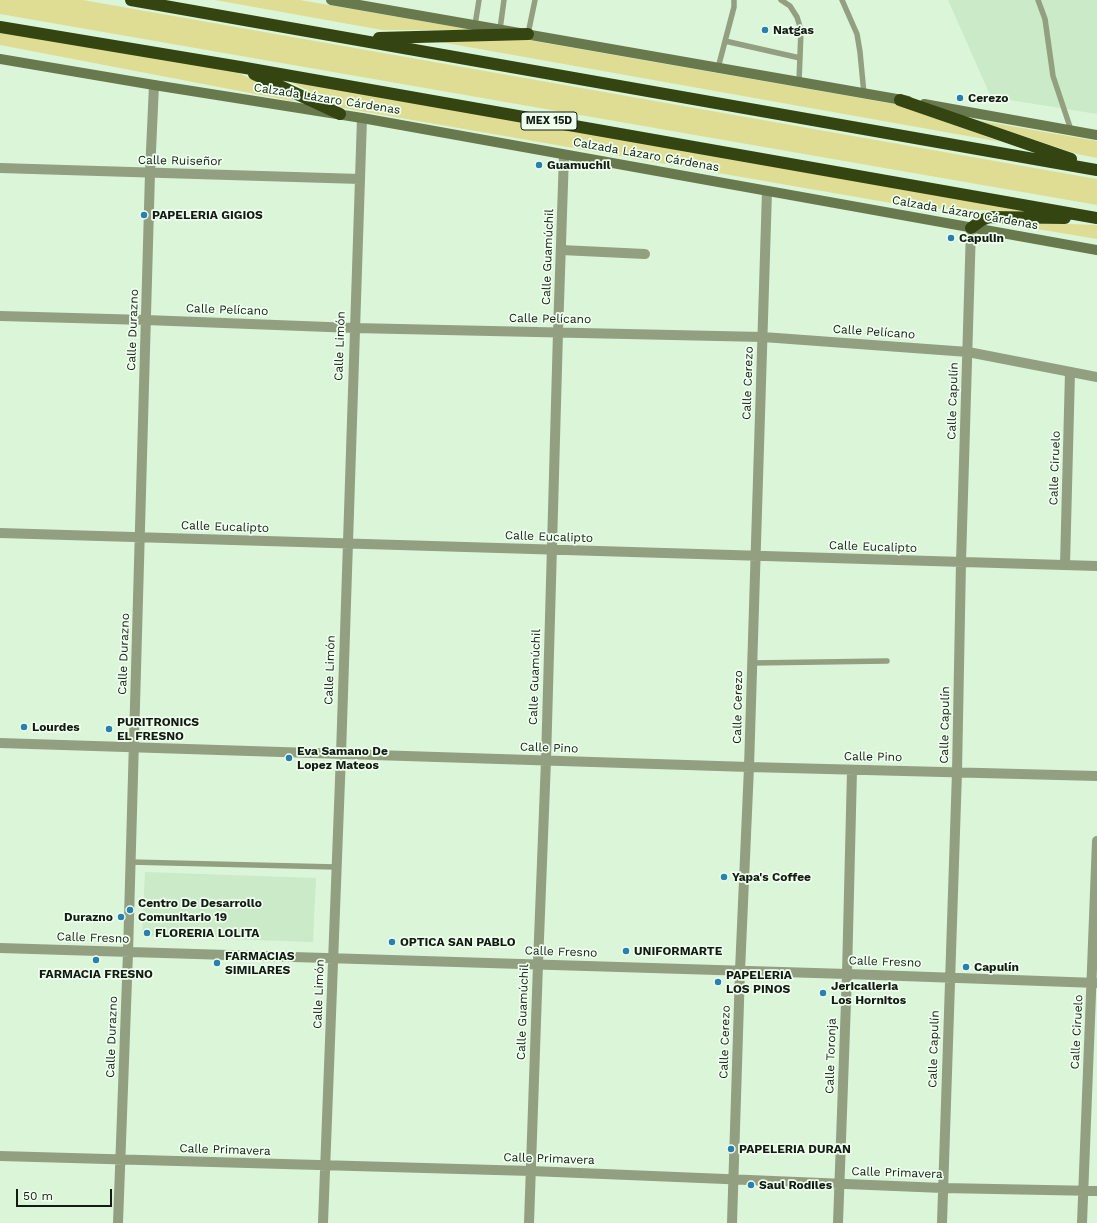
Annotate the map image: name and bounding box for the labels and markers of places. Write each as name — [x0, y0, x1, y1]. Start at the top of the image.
place label: Natgas — [773, 23, 814, 37]
marker: Natgas — [760, 25, 770, 35]
place label: Cerezo — [968, 91, 1008, 105]
marker: Cerezo — [955, 93, 965, 103]
place label: Guamuchil — [547, 158, 610, 172]
marker: Guamuchil — [534, 160, 544, 170]
place label: PAPELERIA GIGIOS — [152, 208, 263, 222]
marker: PAPELERIA GIGIOS — [139, 210, 149, 220]
place label: Capulin — [959, 231, 1004, 245]
marker: Capulin — [946, 233, 956, 243]
place label: PURITRONICS EL FRESNO — [117, 715, 199, 743]
place label: Lourdes — [32, 720, 80, 734]
marker: Lourdes — [19, 722, 29, 732]
marker: PURITRONICS EL FRESNO — [104, 724, 114, 734]
place label: Eva Samano De Lopez Mateos — [297, 744, 388, 772]
marker: Eva Samano De Lopez Mateos — [284, 753, 294, 763]
place label: Yapa's Coffee — [732, 870, 811, 884]
marker: Yapa's Coffee — [719, 872, 729, 882]
place label: Centro De Desarrollo Comunitario 19 — [138, 896, 262, 924]
marker: Centro De Desarrollo Comunitario 19 — [125, 905, 135, 915]
place label: Durazno — [64, 910, 113, 924]
marker: Durazno — [116, 912, 126, 922]
place label: FLORERIA LOLITA — [155, 926, 259, 940]
marker: FLORERIA LOLITA — [142, 928, 152, 938]
place label: OPTICA SAN PABLO — [400, 935, 516, 949]
marker: OPTICA SAN PABLO — [387, 937, 397, 947]
place label: UNIFORMARTE — [634, 944, 722, 958]
marker: UNIFORMARTE — [621, 946, 631, 956]
place label: FARMACIAS SIMILARES — [225, 949, 295, 977]
marker: FARMACIA FRESNO — [91, 955, 101, 965]
marker: FARMACIAS SIMILARES — [212, 958, 222, 968]
place label: Capulín — [974, 960, 1019, 974]
marker: Capulín — [961, 962, 971, 972]
place label: FARMACIA FRESNO — [39, 967, 153, 981]
place label: PAPELERIA LOS PINOS — [726, 968, 792, 996]
marker: PAPELERIA LOS PINOS — [713, 977, 723, 987]
place label: Jericalleria Los Hornitos — [831, 979, 906, 1007]
marker: Jericalleria Los Hornitos — [818, 988, 828, 998]
place label: PAPELERIA DURAN — [739, 1142, 851, 1156]
marker: PAPELERIA DURAN — [726, 1144, 736, 1154]
place label: Saul Rodiles — [759, 1178, 832, 1192]
marker: Saul Rodiles — [746, 1180, 756, 1190]

